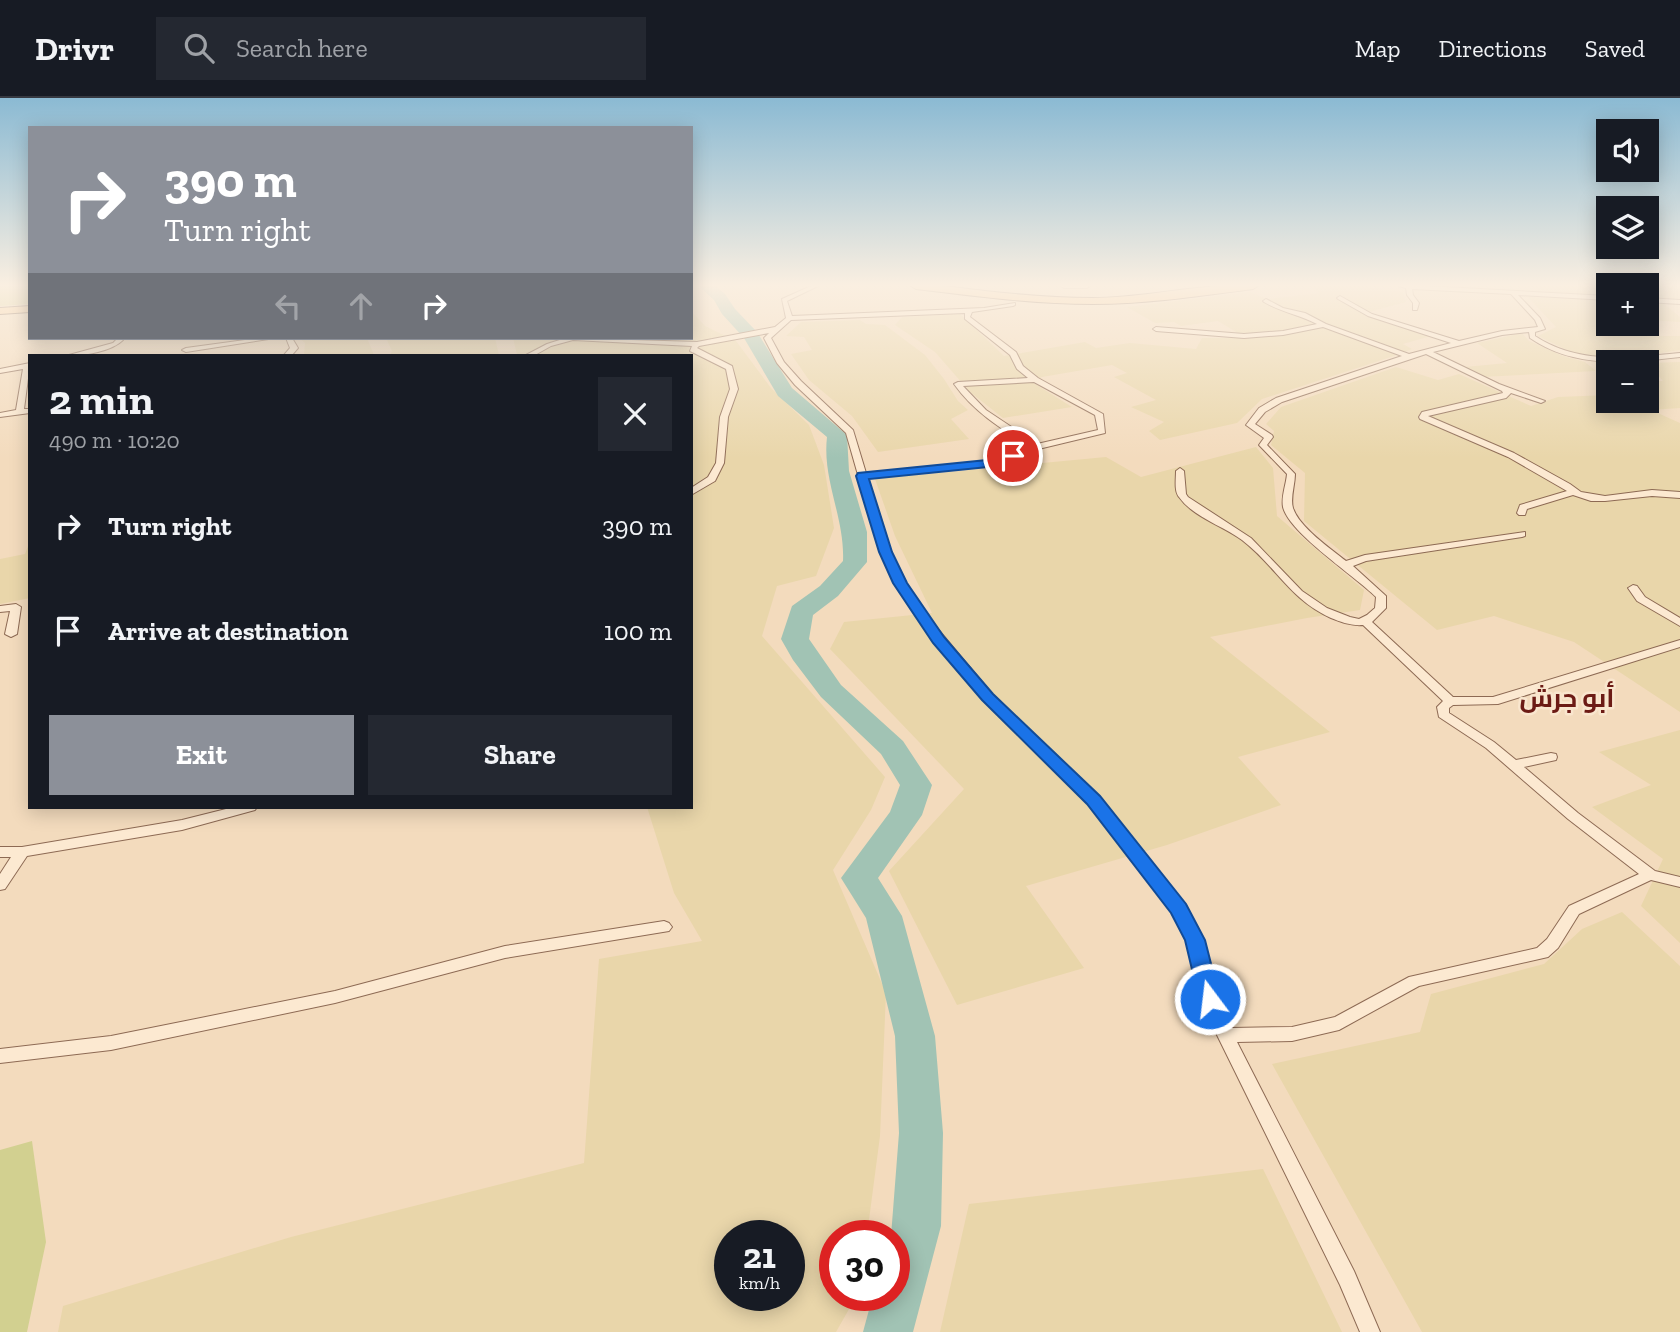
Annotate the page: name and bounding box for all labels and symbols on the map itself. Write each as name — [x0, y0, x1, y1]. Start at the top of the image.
pin — [983, 426, 1043, 486]
district label: أبو جرش — [1520, 681, 1614, 714]
position arrow — [1173, 962, 1247, 1036]
speed limit sign: 30 — [819, 1220, 910, 1311]

